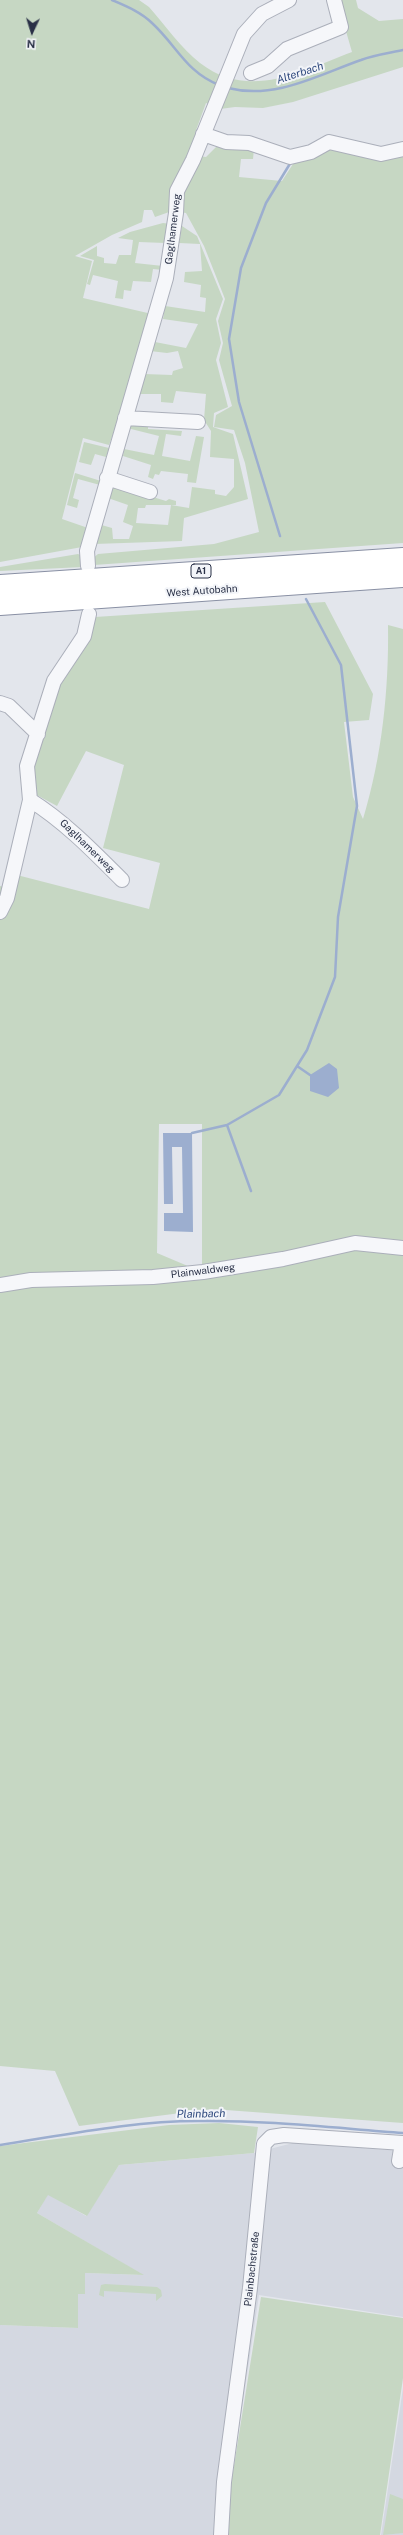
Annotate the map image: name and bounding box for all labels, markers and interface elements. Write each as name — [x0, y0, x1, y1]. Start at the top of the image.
north arrow — [12, 12, 52, 52]
text: N — [26, 38, 36, 50]
water label: Alterbach — [275, 59, 325, 87]
street label: Gaglhamerweg — [163, 193, 183, 265]
road number: A1 — [191, 564, 211, 578]
street label: West Autobahn — [166, 583, 238, 599]
street label: Gaglhamerweg — [57, 817, 117, 875]
street label: Plainwaldweg — [170, 1261, 236, 1281]
water label: Plainbach — [177, 2107, 225, 2121]
street label: Plainbachstraße — [242, 2231, 262, 2307]

